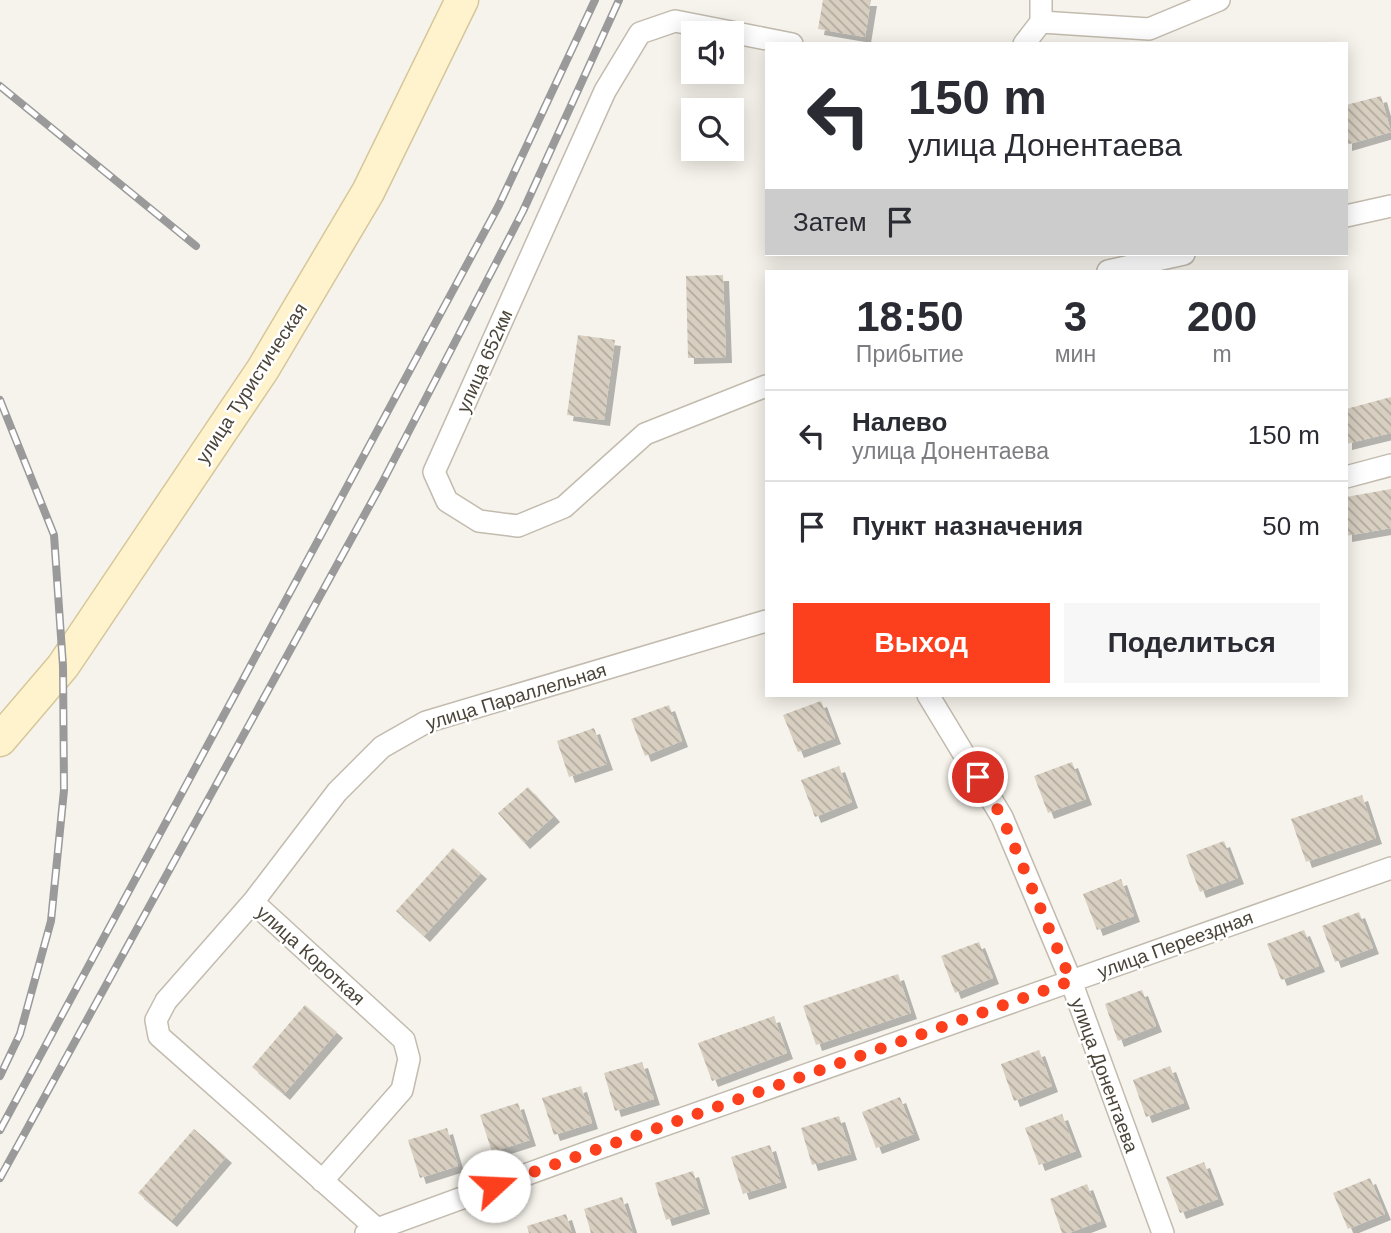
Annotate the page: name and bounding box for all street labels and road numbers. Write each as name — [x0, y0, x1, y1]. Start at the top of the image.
street label: улица Туристическая — [192, 299, 311, 467]
street label: улица 652км — [452, 306, 517, 416]
street label: улица Параллельная — [424, 659, 609, 734]
street label: улица Короткая — [252, 901, 369, 1009]
street label: улица Переездная — [1095, 907, 1256, 982]
street label: улица Донентаева — [1067, 995, 1142, 1156]

